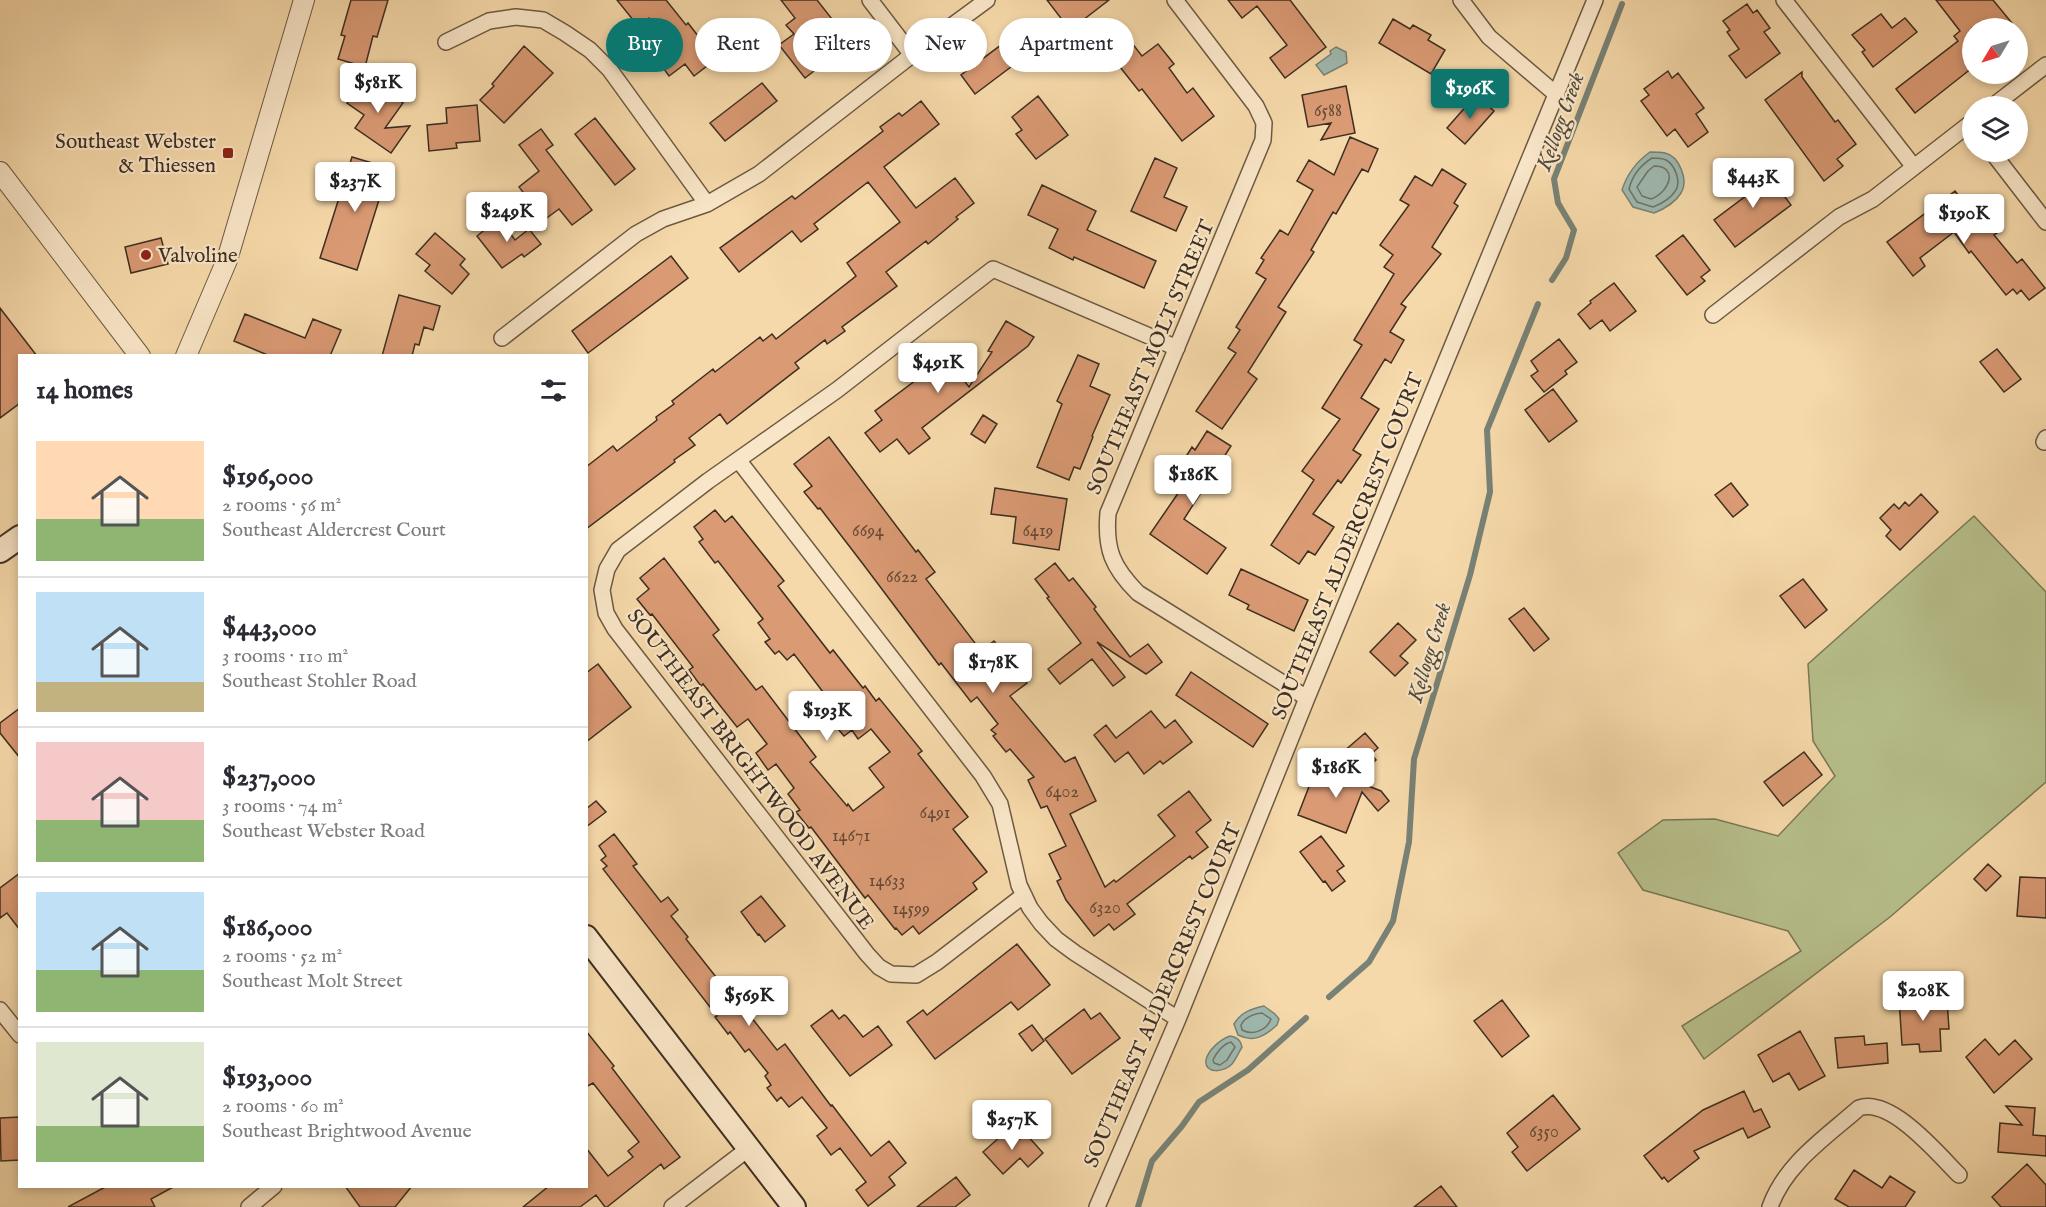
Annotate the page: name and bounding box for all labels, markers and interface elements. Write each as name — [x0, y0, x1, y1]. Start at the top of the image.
chip: Buy — [606, 18, 683, 72]
chip: Rent — [695, 18, 781, 72]
chip: Filters — [793, 18, 892, 72]
chip: New — [904, 18, 987, 72]
chip: Apartment — [999, 18, 1134, 72]
north arrow — [1962, 18, 2028, 84]
map controls — [1962, 18, 2028, 162]
pin: $581K — [336, 63, 420, 114]
water label: Kellogg Creek — [1530, 68, 1592, 176]
pin: $196K — [1428, 69, 1512, 120]
text: $581K — [354, 70, 402, 95]
text: $196K — [1445, 76, 1495, 101]
button: layers — [1962, 96, 2028, 162]
house number: 6588 — [1314, 100, 1342, 123]
place label: Southeast Webster & Thiessen — [55, 129, 216, 180]
marker: Southeast Webster & Thiessen — [221, 146, 235, 160]
pin: $443K — [1711, 158, 1795, 209]
pin: $237K — [313, 162, 397, 213]
text: $443K — [1727, 165, 1779, 190]
text: $237K — [329, 169, 381, 194]
pin: $249K — [465, 192, 549, 243]
pin: $190K — [1922, 194, 2006, 245]
text: $249K — [480, 199, 534, 224]
text: $190K — [1938, 201, 1990, 226]
street label: SOUTHEAST MOLT STREET — [1081, 216, 1222, 499]
place label: Valvoline — [157, 243, 238, 270]
marker: Valvoline — [139, 248, 153, 262]
pin: $491K — [896, 343, 980, 394]
text: $491K — [912, 350, 964, 375]
street label: SOUTHEAST ALDERCREST COURT — [1266, 369, 1431, 724]
text: 14 homes — [36, 374, 133, 407]
icon: filters — [537, 374, 570, 407]
pin: $186K — [1151, 455, 1235, 506]
text: $196,000 — [222, 460, 314, 493]
text: $186K — [1168, 462, 1218, 487]
icon: home — [84, 465, 156, 537]
text: 2 rooms · 56 m² — [222, 493, 341, 518]
text: Southeast Aldercrest Court — [222, 518, 446, 543]
house number: 6694 — [852, 520, 884, 543]
house number: 6419 — [1023, 520, 1053, 543]
house number: 6622 — [886, 566, 918, 589]
water label: Kellogg Creek — [1401, 599, 1458, 707]
street label: SOUTHEAST BRIGHTWOOD AVENUE — [620, 604, 879, 936]
text: $443,000 — [222, 611, 317, 644]
icon: home — [84, 616, 156, 688]
pin: $178K — [951, 643, 1035, 694]
text: 3 rooms · 110 m² — [222, 644, 348, 669]
text: $178K — [968, 650, 1018, 675]
text: Southeast Stohler Road — [222, 669, 417, 694]
pin: $193K — [785, 691, 869, 742]
text: $193K — [802, 698, 852, 723]
pin: $186K — [1294, 748, 1378, 799]
text: $186K — [1311, 755, 1361, 780]
text: $237,000 — [222, 761, 316, 794]
icon: home — [84, 766, 156, 838]
house number: 6402 — [1045, 781, 1079, 804]
text: 3 rooms · 74 m² — [222, 794, 343, 819]
house number: 6491 — [920, 802, 950, 825]
text: Southeast Webster Road — [222, 819, 425, 844]
street label: SOUTHEAST ALDERCREST COURT — [1078, 819, 1249, 1172]
house number: 14671 — [832, 825, 870, 848]
house number: 14633 — [869, 870, 905, 893]
house number: 6320 — [1089, 897, 1121, 920]
house number: 14599 — [892, 898, 930, 921]
text: $186,000 — [222, 911, 312, 944]
icon: home — [84, 916, 156, 988]
text: 2 rooms · 52 m² — [222, 944, 342, 969]
text: Southeast Molt Street — [222, 969, 403, 994]
pin: $208K — [1881, 971, 1965, 1022]
pin: $569K — [707, 976, 791, 1027]
text: $208K — [1897, 978, 1949, 1003]
text: $569K — [724, 983, 774, 1008]
text: $193,000 — [222, 1061, 312, 1094]
icon: home — [84, 1066, 156, 1138]
text: 2 rooms · 60 m² — [222, 1094, 344, 1119]
pin: $257K — [970, 1100, 1054, 1151]
text: $257K — [986, 1107, 1038, 1132]
text: Southeast Brightwood Avenue — [222, 1119, 472, 1144]
house number: 6350 — [1529, 1121, 1559, 1144]

